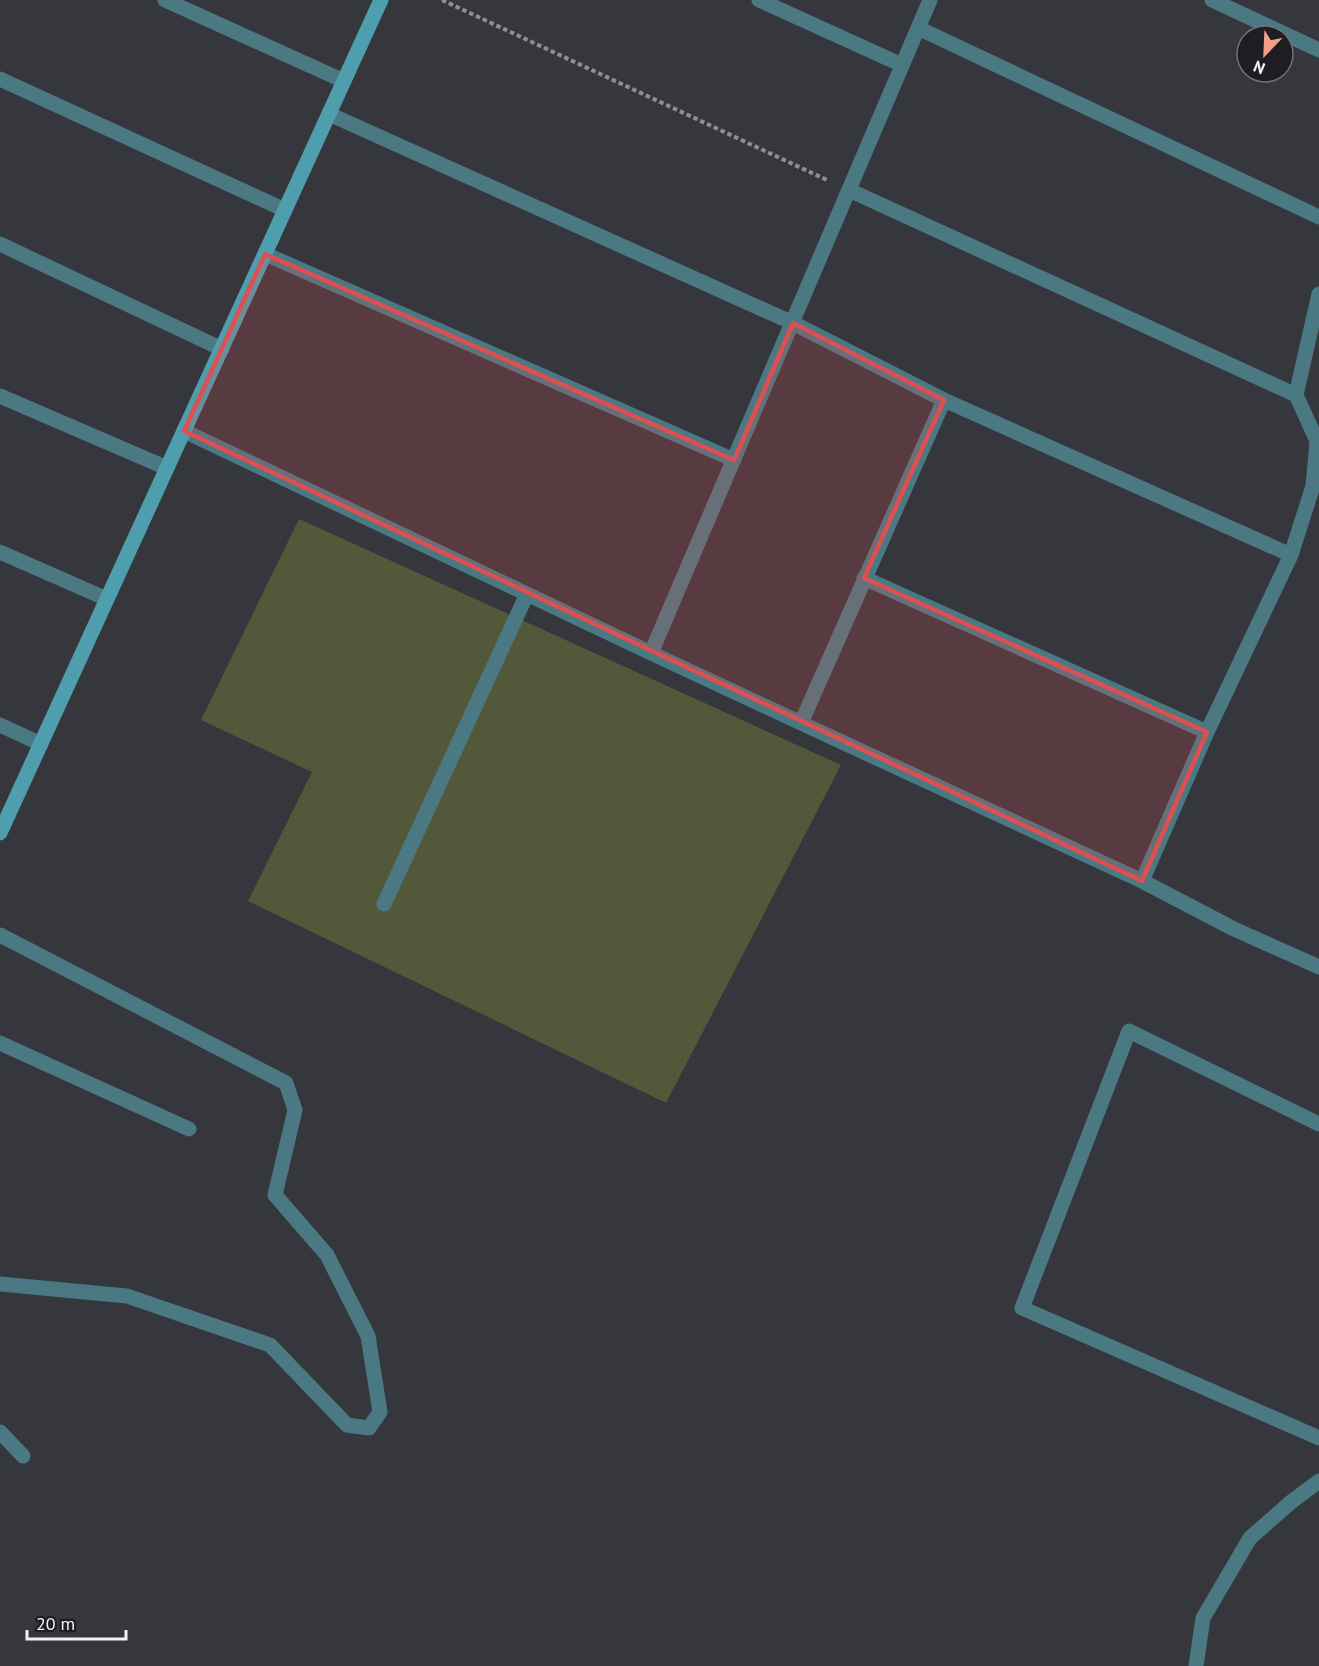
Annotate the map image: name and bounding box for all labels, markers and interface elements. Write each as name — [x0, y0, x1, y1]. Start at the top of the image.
north arrow — [1235, 24, 1295, 84]
text: N — [1250, 57, 1268, 79]
scale bar — [27, 1603, 126, 1641]
text: 20 m — [36, 1612, 75, 1635]

